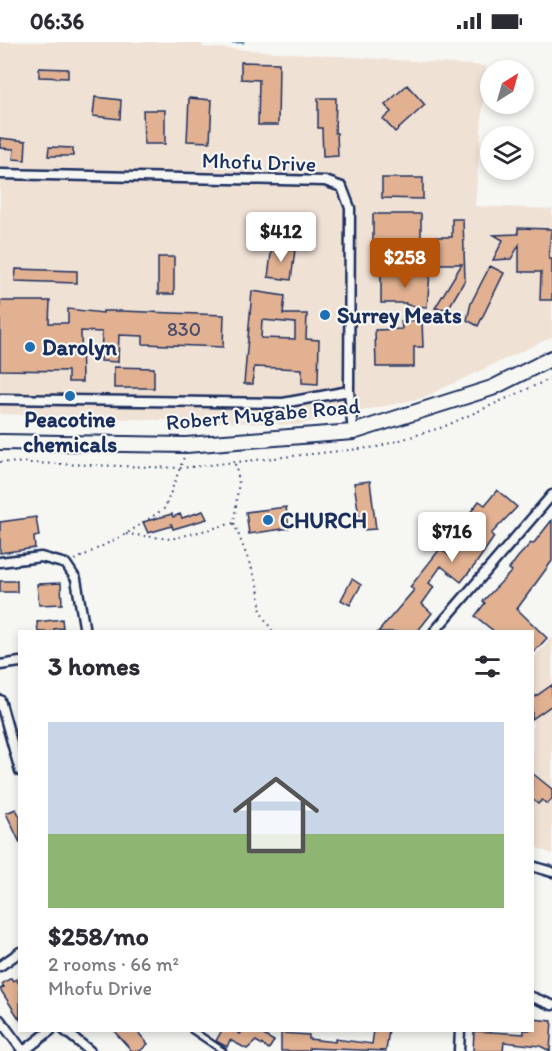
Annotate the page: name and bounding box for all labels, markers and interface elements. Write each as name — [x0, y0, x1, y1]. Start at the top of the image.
text: 06:36 — [30, 8, 84, 35]
north arrow — [480, 60, 534, 114]
map controls — [480, 60, 534, 180]
button: layers — [480, 126, 534, 180]
street label: Mhofu Drive — [201, 147, 317, 177]
pin: $412 — [245, 212, 317, 263]
text: $412 — [260, 219, 302, 243]
pin: $258 — [369, 238, 441, 289]
text: $258 — [384, 245, 426, 269]
place label: Surrey Meats — [337, 302, 462, 329]
marker: Surrey Meats — [318, 308, 332, 322]
house number: 830 — [167, 317, 201, 341]
place label: Darolyn — [42, 334, 118, 361]
marker: Darolyn — [23, 340, 37, 354]
marker: Peacotine chemicals — [63, 389, 77, 403]
street label: Robert Mugabe Road — [165, 392, 361, 436]
place label: Peacotine chemicals — [23, 406, 117, 458]
place label: CHURCH — [280, 507, 367, 534]
pin: $716 — [416, 512, 488, 563]
marker: CHURCH — [261, 513, 275, 527]
text: $716 — [432, 519, 472, 543]
text: 3 homes — [48, 650, 140, 682]
icon: filters — [471, 650, 504, 683]
icon: home — [222, 761, 330, 869]
text: $258/mo — [48, 920, 149, 952]
text: 2 rooms · 66 m² — [48, 952, 179, 976]
text: Mhofu Drive — [48, 976, 152, 1000]

